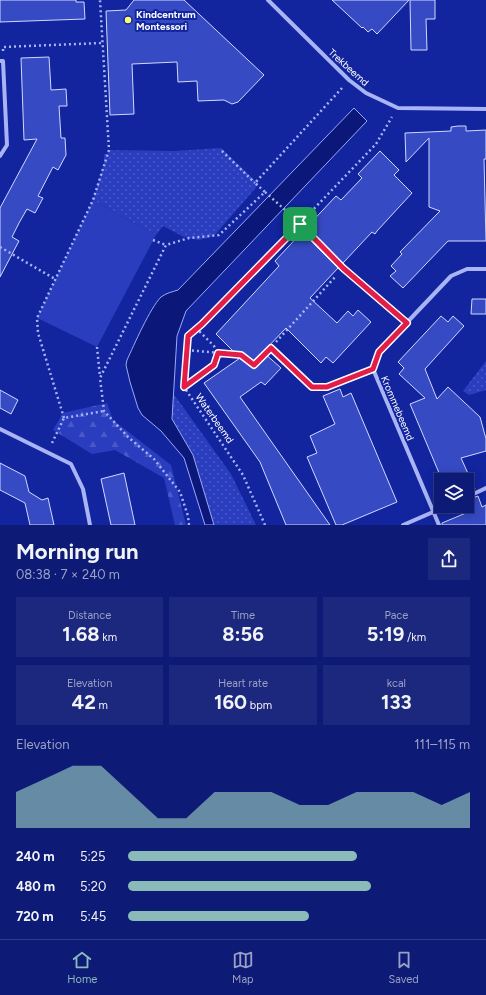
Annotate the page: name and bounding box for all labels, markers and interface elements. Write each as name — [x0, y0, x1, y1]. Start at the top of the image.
place label: Kindcentrum Montessori — [136, 8, 196, 33]
marker: Kindcentrum Montessori — [123, 15, 133, 25]
street label: Trekbeemd — [326, 46, 372, 89]
pin — [283, 207, 317, 241]
icon: arrive — [289, 213, 311, 235]
street label: Krommebeemd — [378, 374, 417, 443]
street label: Waterbeemd — [193, 391, 237, 446]
map controls — [434, 473, 474, 513]
button: layers — [434, 473, 474, 513]
text: Morning run — [16, 538, 139, 565]
button: share — [428, 538, 470, 580]
text: 08:38 · 7 × 240 m — [16, 567, 120, 582]
text: Distance — [68, 609, 111, 622]
text: Time — [231, 609, 255, 622]
text: Pace — [384, 609, 408, 622]
text: 1.68 — [62, 622, 100, 646]
text: 8:56 — [222, 622, 264, 646]
text: 5:19 — [367, 622, 404, 646]
text: km — [100, 631, 117, 644]
text: /km — [404, 631, 426, 644]
text: Elevation — [67, 677, 112, 690]
text: Heart rate — [218, 677, 268, 690]
text: kcal — [387, 677, 406, 690]
text: 42 — [72, 690, 96, 714]
text: 160 — [214, 690, 247, 714]
text: 133 — [381, 690, 412, 714]
text: m — [96, 699, 108, 712]
text: bpm — [247, 699, 272, 712]
text: Elevation — [16, 737, 69, 752]
text: 111–115 m — [414, 737, 470, 752]
text: 240 m — [16, 849, 55, 864]
text: 5:25 — [80, 849, 106, 864]
text: 480 m — [16, 879, 55, 894]
text: 5:20 — [80, 879, 106, 894]
text: 720 m — [16, 909, 54, 924]
text: 5:45 — [80, 909, 106, 924]
tab: Home — [67, 949, 97, 986]
tab: Map — [232, 949, 254, 986]
tab: Saved — [388, 949, 419, 986]

